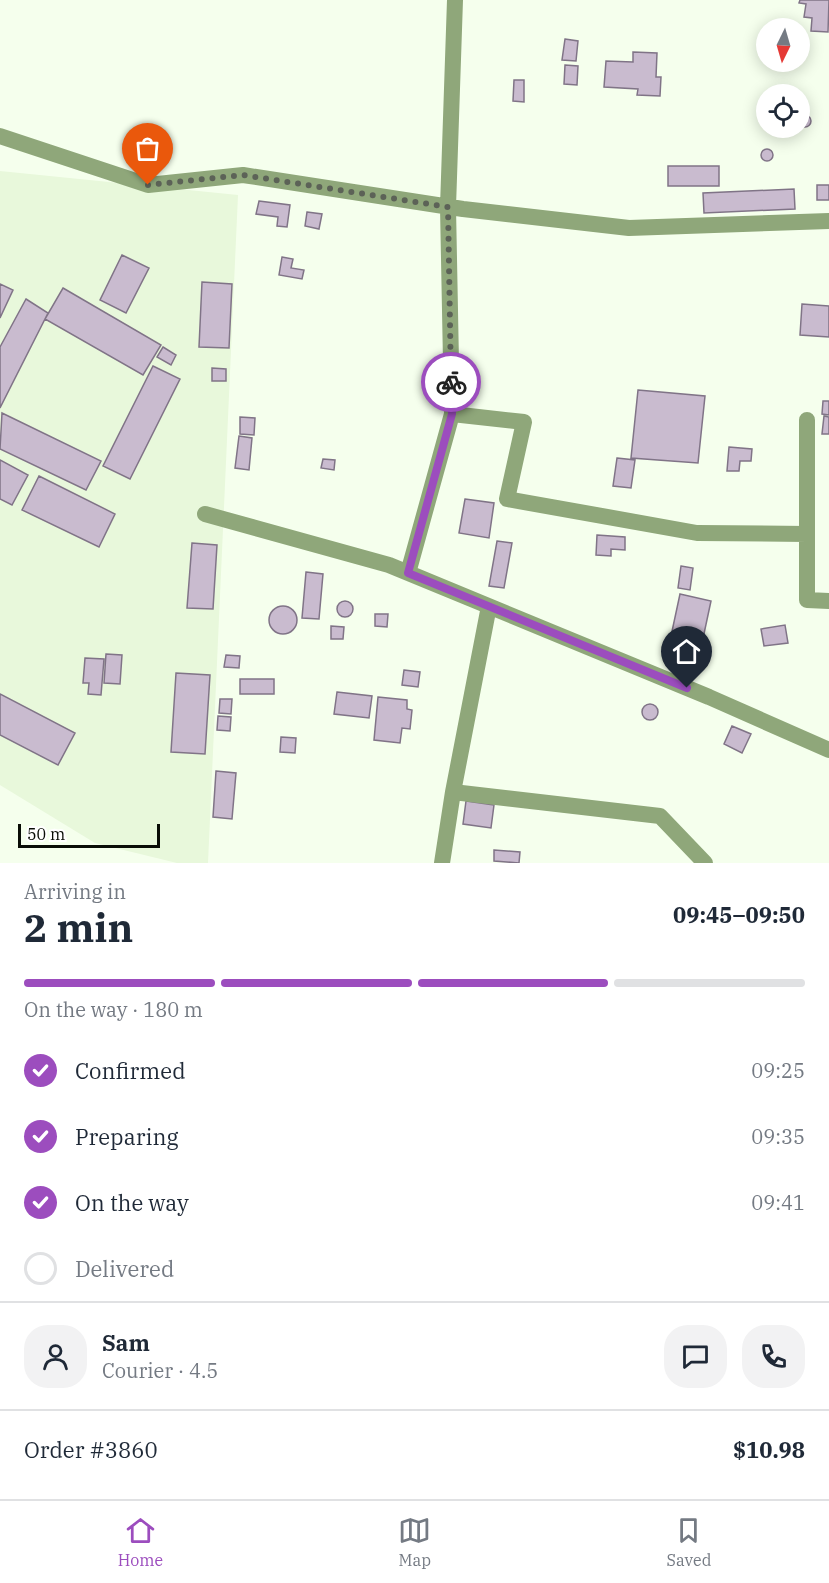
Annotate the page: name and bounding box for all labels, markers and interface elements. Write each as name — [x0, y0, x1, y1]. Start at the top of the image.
north arrow — [756, 18, 810, 72]
map controls — [756, 18, 810, 138]
button: locate — [756, 84, 810, 138]
pin — [122, 123, 173, 185]
icon: bag — [131, 132, 164, 165]
courier — [421, 352, 481, 412]
icon: bike — [435, 366, 468, 399]
pin — [661, 626, 712, 688]
icon: home — [670, 635, 703, 668]
scale bar — [18, 821, 160, 848]
text: 50 m — [27, 824, 65, 844]
text: Arriving in — [24, 878, 126, 905]
text: 09:45–09:50 — [673, 900, 805, 929]
text: 2 min — [24, 902, 133, 953]
text: On the way · 180 m — [24, 996, 203, 1023]
icon: check — [24, 1054, 57, 1087]
text: Confirmed — [75, 1056, 186, 1085]
text: 09:25 — [751, 1057, 805, 1084]
icon: check — [24, 1120, 57, 1153]
text: Preparing — [75, 1122, 179, 1151]
text: 09:35 — [751, 1123, 805, 1150]
icon: check — [24, 1186, 57, 1219]
text: On the way — [75, 1188, 189, 1217]
text: 09:41 — [751, 1189, 805, 1216]
text: Delivered — [75, 1254, 174, 1283]
button: person — [24, 1325, 87, 1388]
button: chat — [664, 1325, 727, 1388]
button: phone — [742, 1325, 805, 1388]
text: Sam — [102, 1328, 150, 1357]
text: Courier · 4.5 — [102, 1357, 218, 1384]
text: Order #3860 — [24, 1435, 158, 1464]
text: $10.98 — [733, 1435, 805, 1464]
tab: Home — [118, 1514, 163, 1570]
tab: Map — [398, 1514, 431, 1570]
tab: Saved — [667, 1514, 711, 1570]

